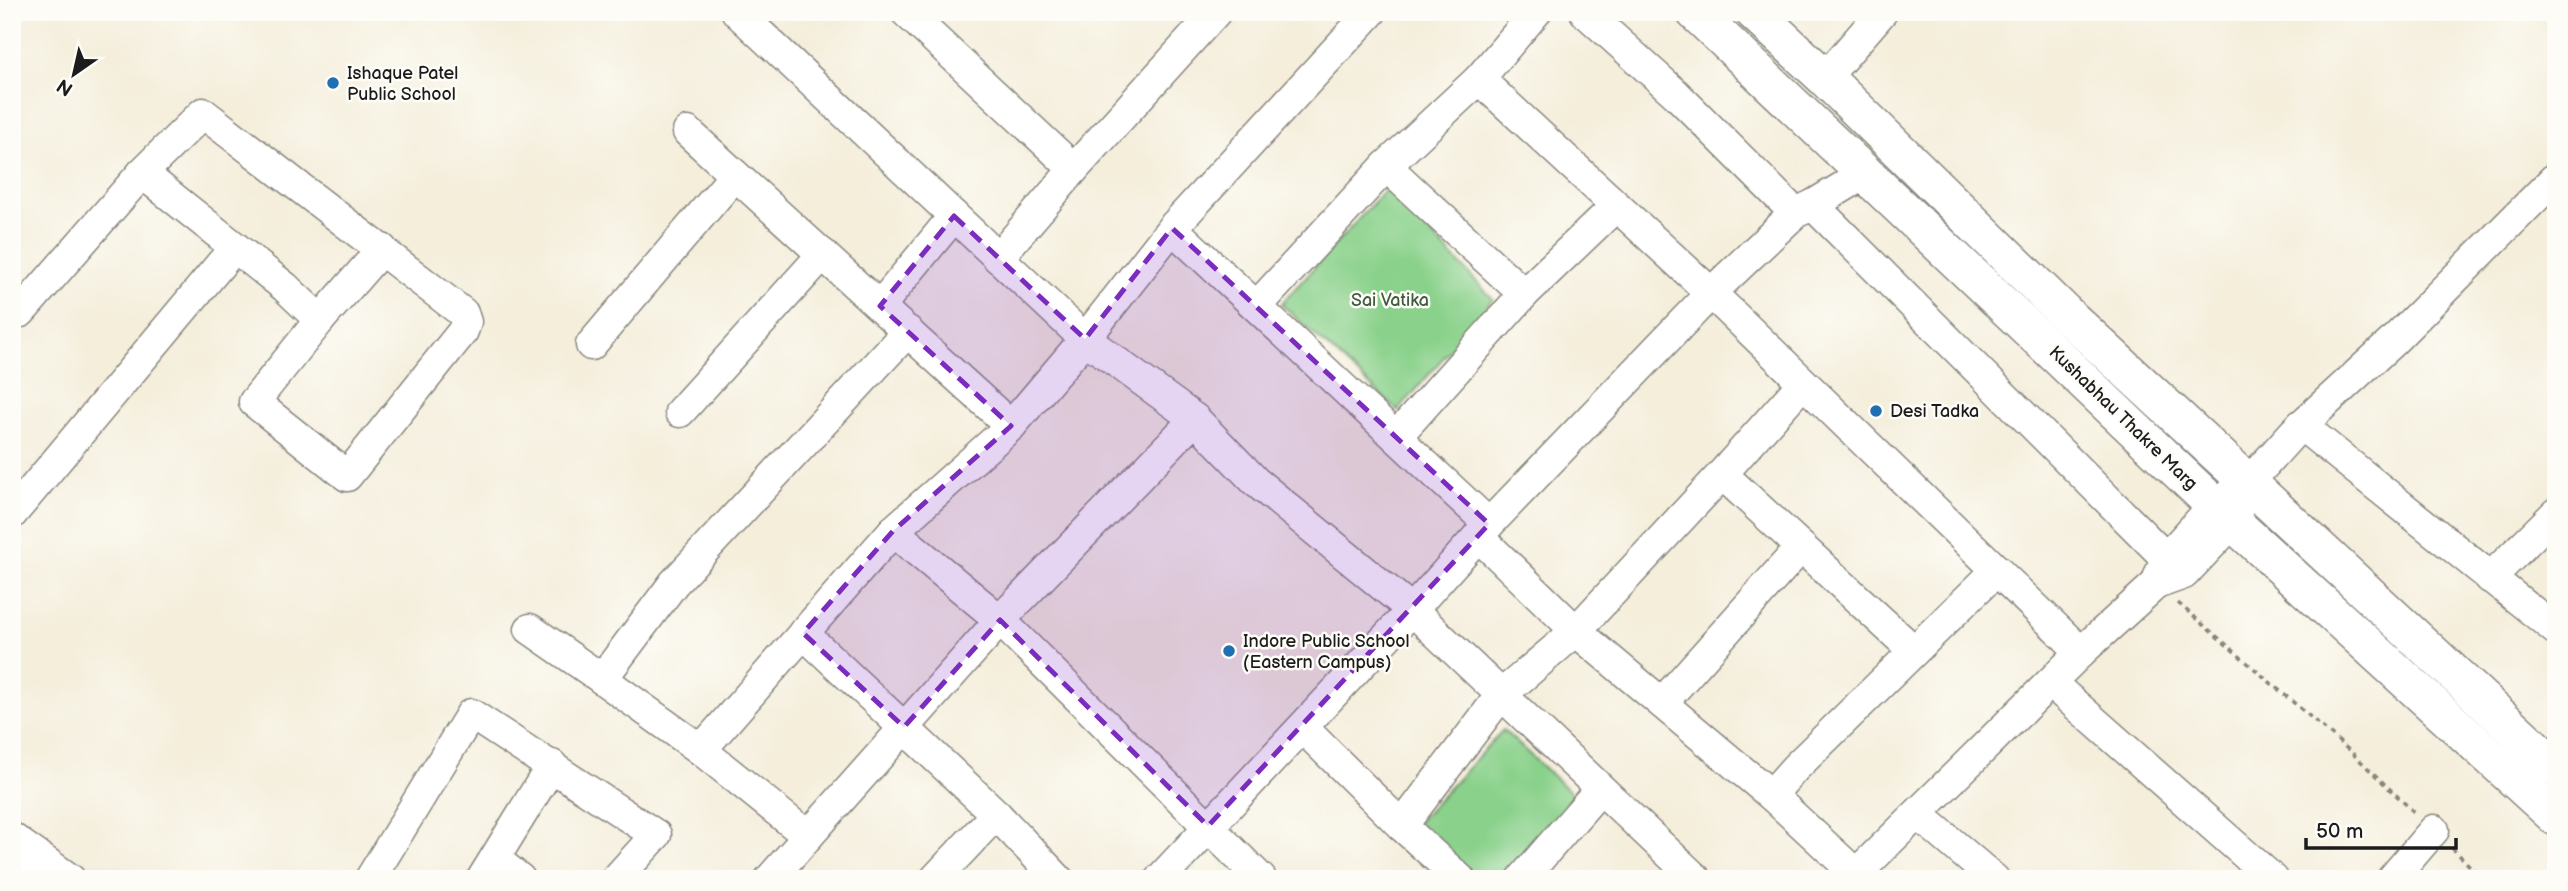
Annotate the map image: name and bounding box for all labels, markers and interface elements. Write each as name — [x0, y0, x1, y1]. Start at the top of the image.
north arrow — [38, 38, 108, 108]
place label: Ishaque Patel Public School — [347, 63, 458, 105]
text: N — [53, 73, 78, 100]
marker: Ishaque Patel Public School — [325, 75, 341, 91]
park label: Sai Vatika — [1351, 290, 1429, 311]
street label: Kushabhau Thakre Marg — [2044, 342, 2202, 494]
place label: Desi Tadka — [1890, 401, 1979, 422]
marker: Desi Tadka — [1868, 403, 1884, 419]
place label: Indore Public School (Eastern Campus) — [1243, 631, 1410, 673]
marker: Indore Public School (Eastern Campus) — [1221, 643, 1237, 659]
scale bar — [2306, 807, 2456, 851]
text: 50 m — [2316, 819, 2363, 844]

